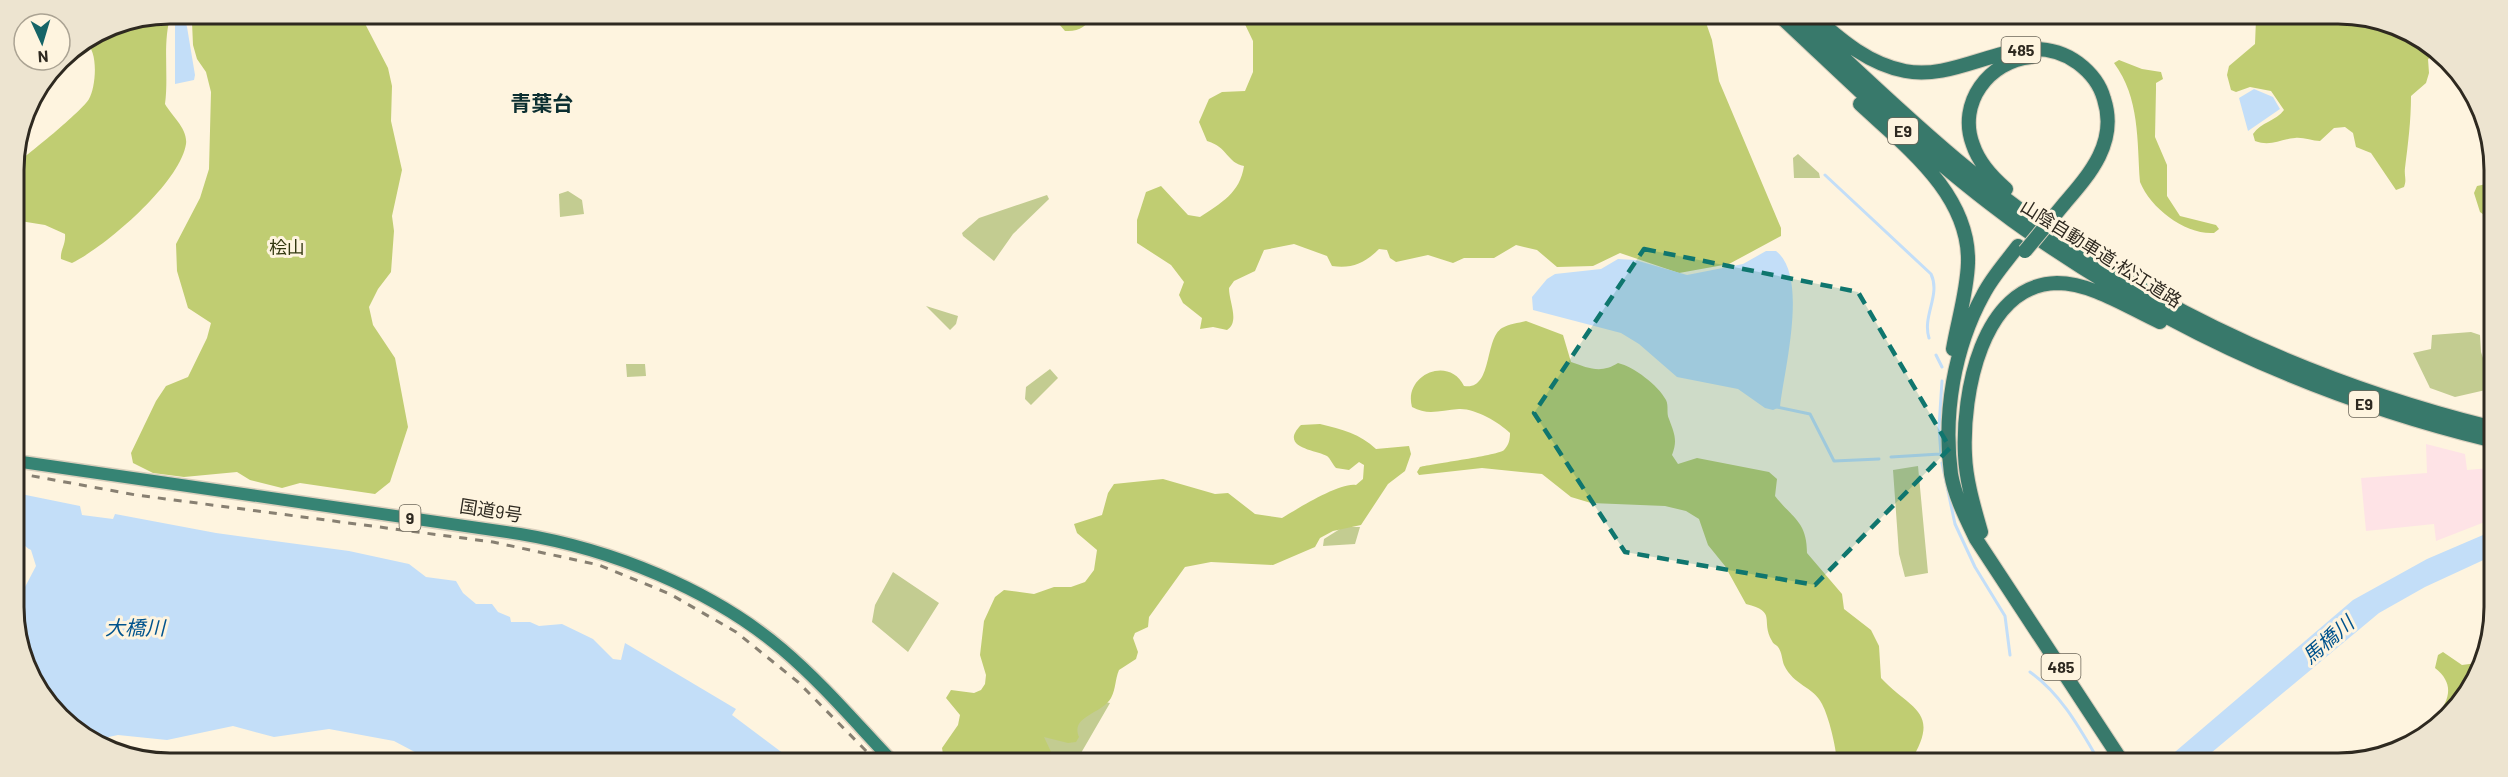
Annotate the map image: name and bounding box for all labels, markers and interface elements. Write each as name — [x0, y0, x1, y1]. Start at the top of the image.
north arrow — [12, 12, 72, 72]
road number: 485 — [2002, 37, 2040, 63]
text: N — [37, 48, 49, 67]
district label: 青葉台 — [511, 90, 574, 115]
road number: E9 — [1888, 118, 1918, 144]
street label: 山陰自動車道;松江道路 — [2017, 195, 2186, 312]
park label: 桧山 — [269, 236, 305, 258]
road number: E9 — [2349, 391, 2379, 417]
street label: 国道9号 — [458, 494, 524, 526]
road number: 9 — [400, 505, 420, 531]
water label: 馬橋川 — [2297, 609, 2359, 668]
water label: 大橋川 — [105, 615, 167, 639]
road number: 485 — [2042, 654, 2080, 680]

